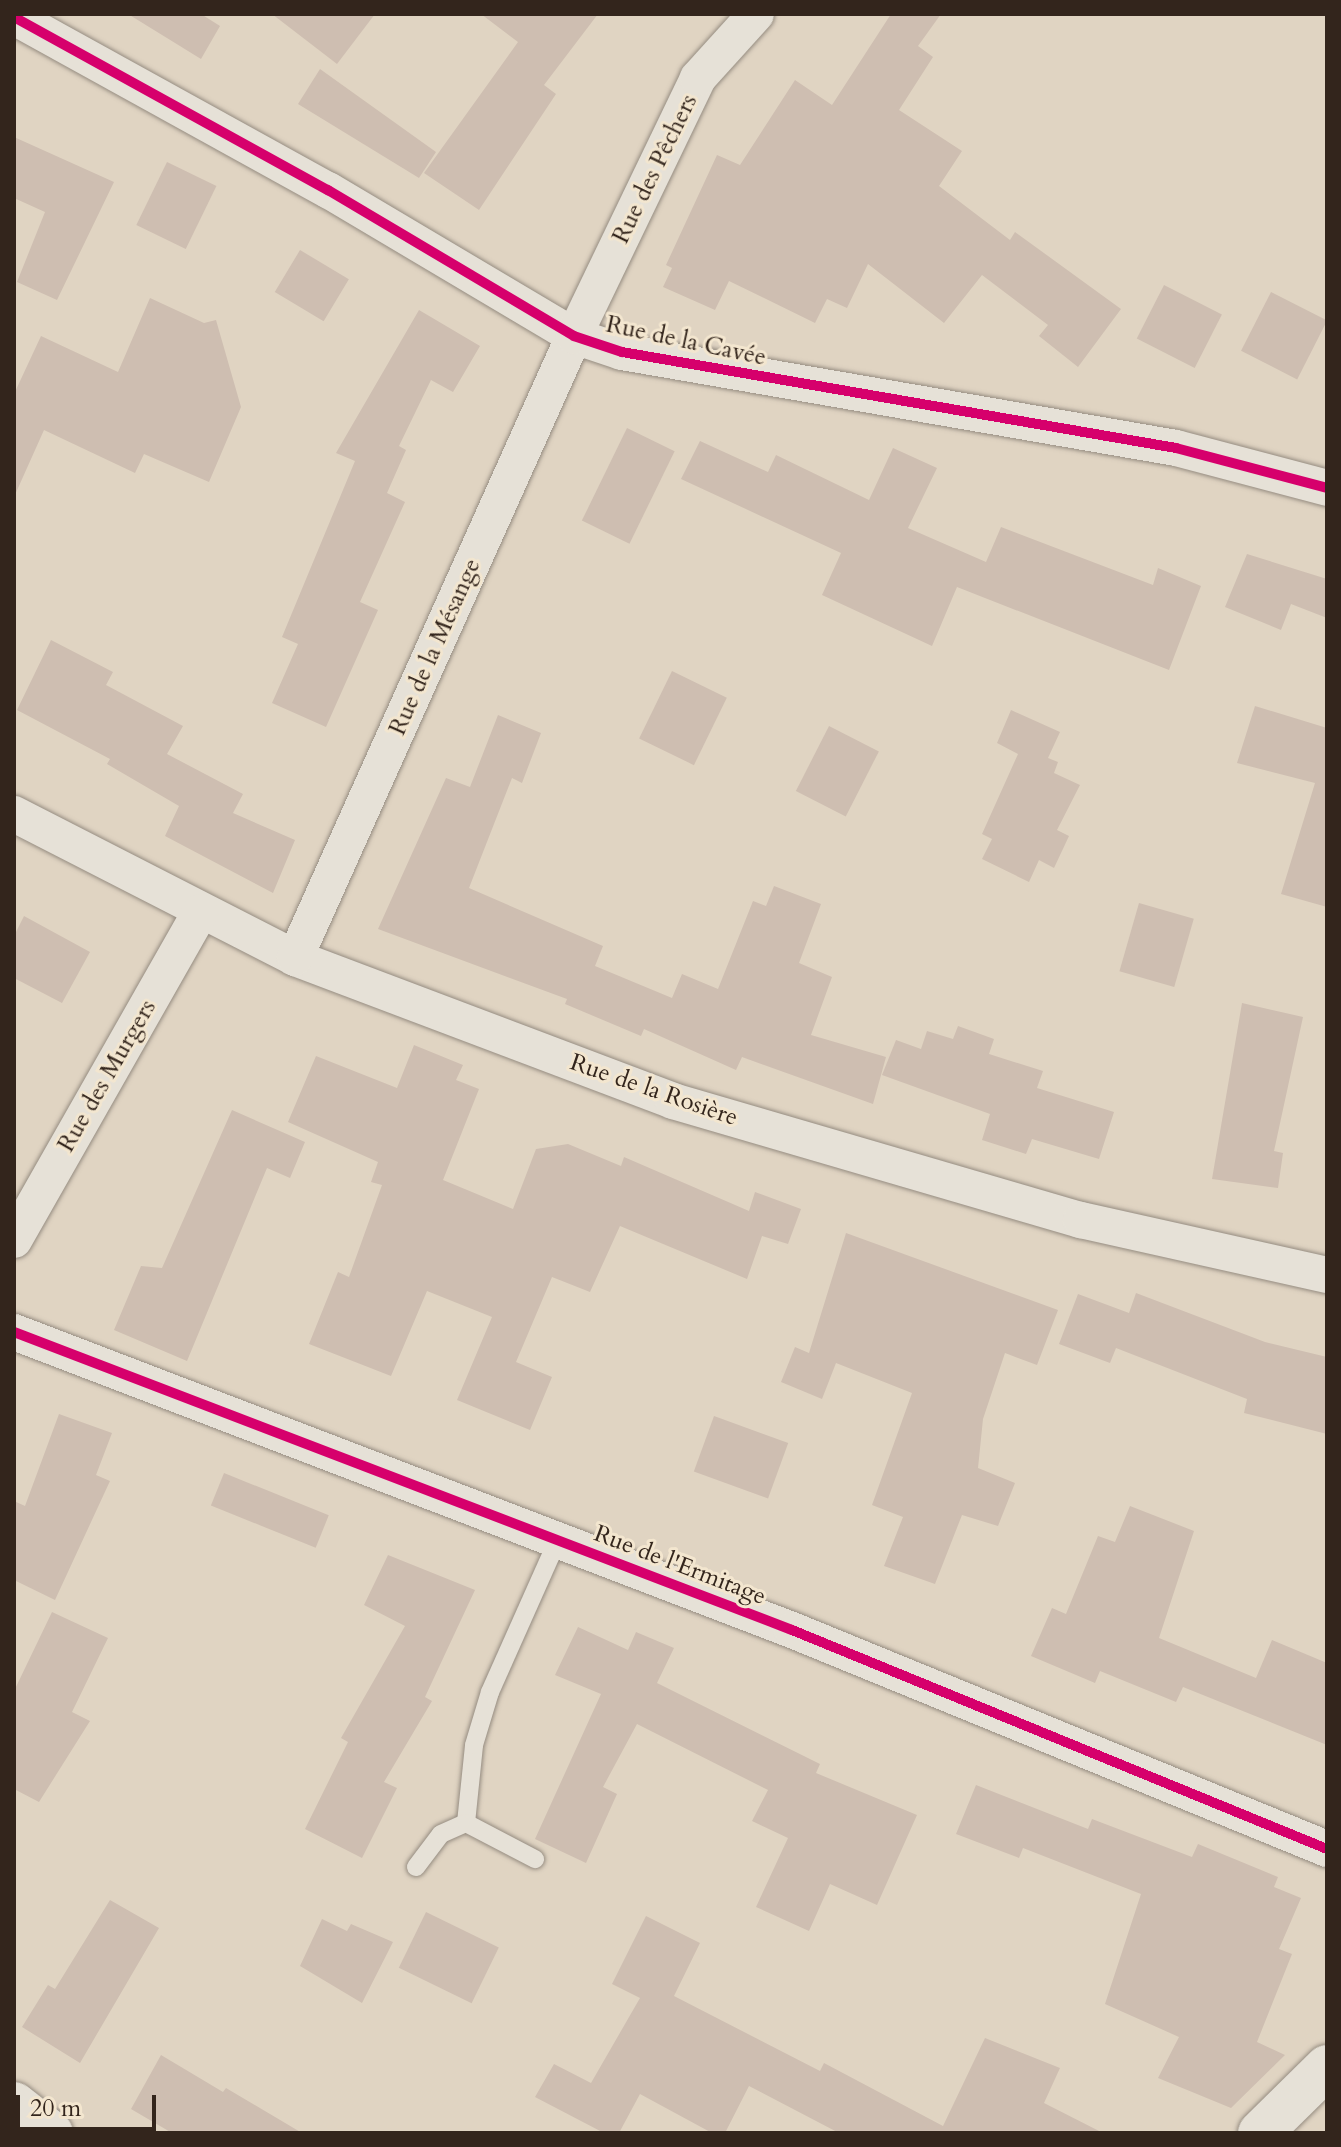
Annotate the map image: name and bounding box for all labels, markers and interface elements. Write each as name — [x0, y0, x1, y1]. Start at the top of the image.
street label: Rue des Pêchers — [607, 90, 703, 248]
street label: Rue de la Cavée — [603, 310, 769, 372]
street label: Rue de la Mésange — [383, 554, 487, 740]
street label: Rue des Murgers — [52, 995, 162, 1157]
street label: Rue de la Rosière — [567, 1048, 741, 1132]
street label: Rue de l'Ermitage — [590, 1519, 770, 1611]
scale bar — [20, 2079, 160, 2129]
text: 20 m — [30, 2092, 81, 2125]

